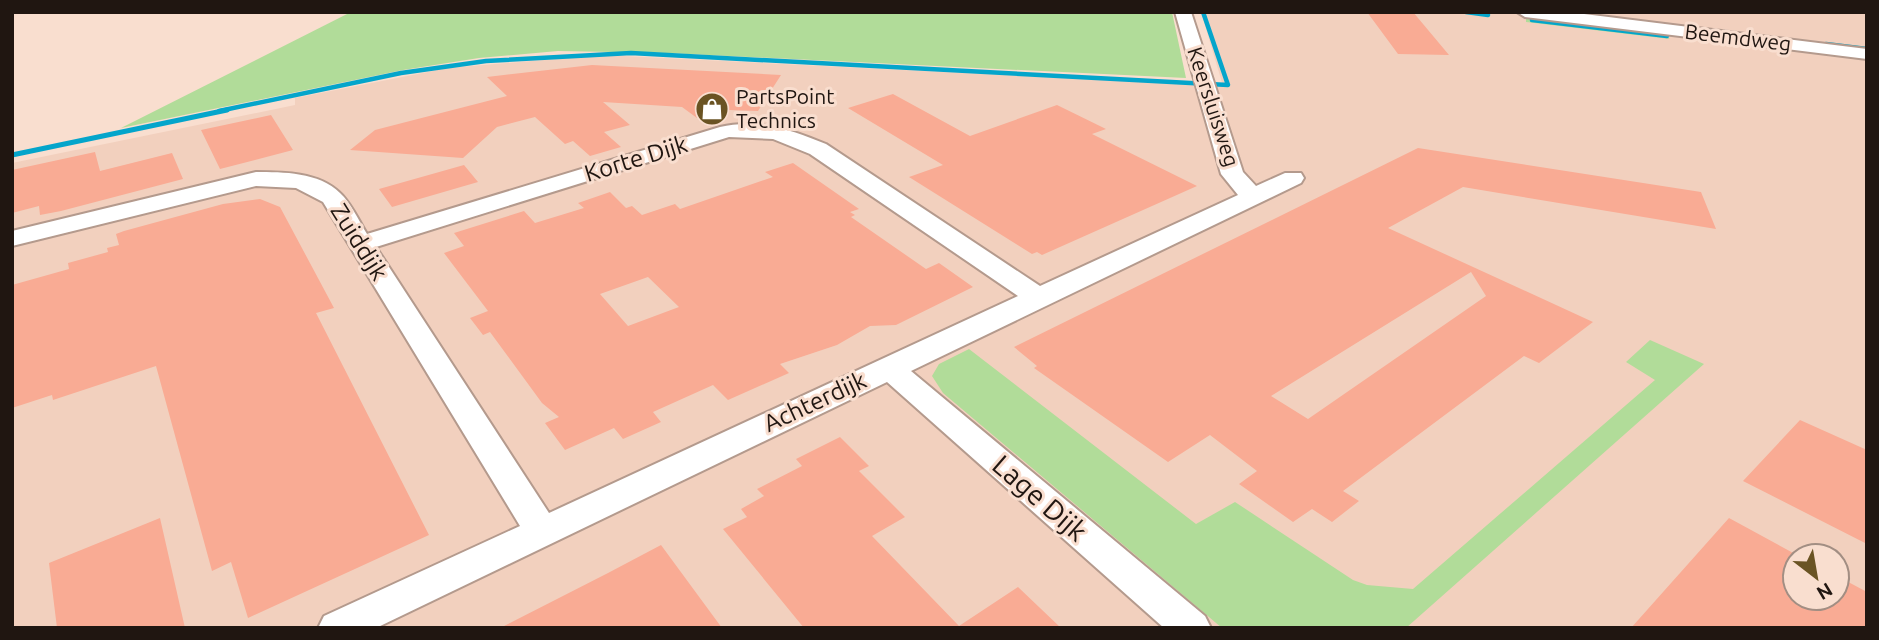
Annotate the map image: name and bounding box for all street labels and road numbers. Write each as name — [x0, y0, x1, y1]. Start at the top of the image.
street label: Beemdweg — [1684, 19, 1793, 55]
street label: Keersluisweg — [1183, 44, 1245, 170]
street label: Korte Dijk — [581, 130, 691, 187]
street label: Zuiddijk — [325, 199, 393, 285]
street label: Achterdijk — [759, 366, 870, 437]
street label: Lage Dijk — [987, 448, 1094, 547]

